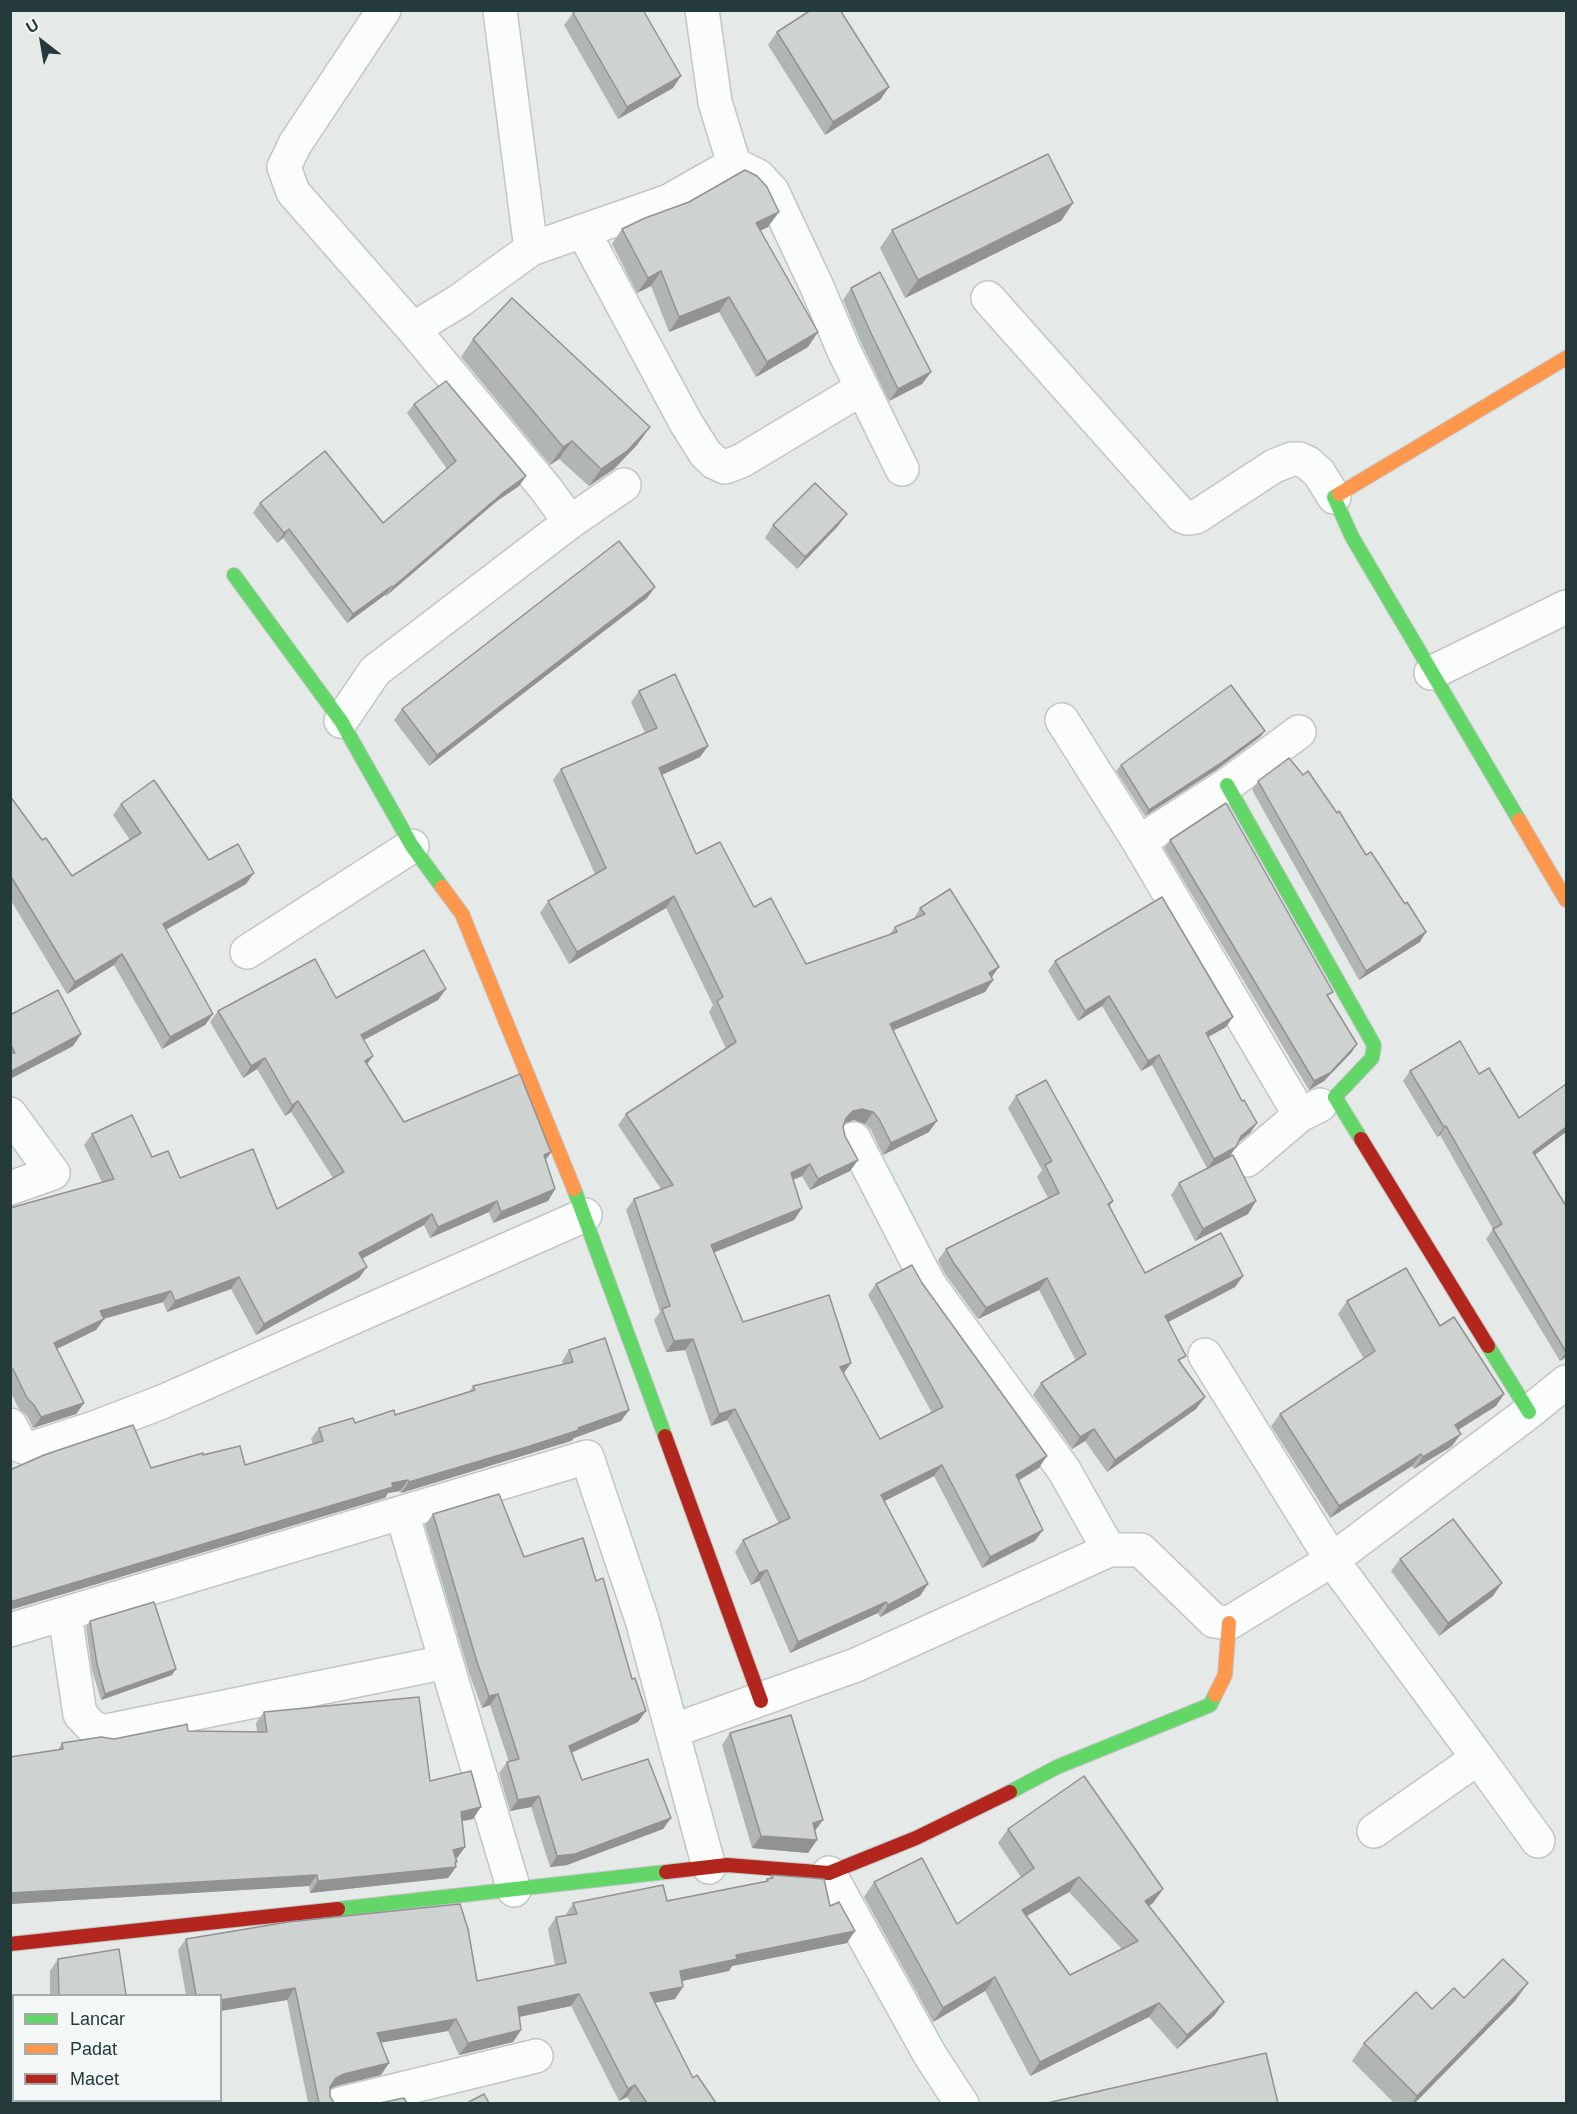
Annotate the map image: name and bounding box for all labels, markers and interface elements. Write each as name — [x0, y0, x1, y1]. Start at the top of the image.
north arrow — [12, 12, 72, 72]
text: U — [23, 16, 42, 36]
legend — [12, 1994, 222, 2102]
text: Lancar — [70, 2009, 125, 2029]
text: Padat — [70, 2039, 117, 2059]
text: Macet — [70, 2069, 119, 2089]

